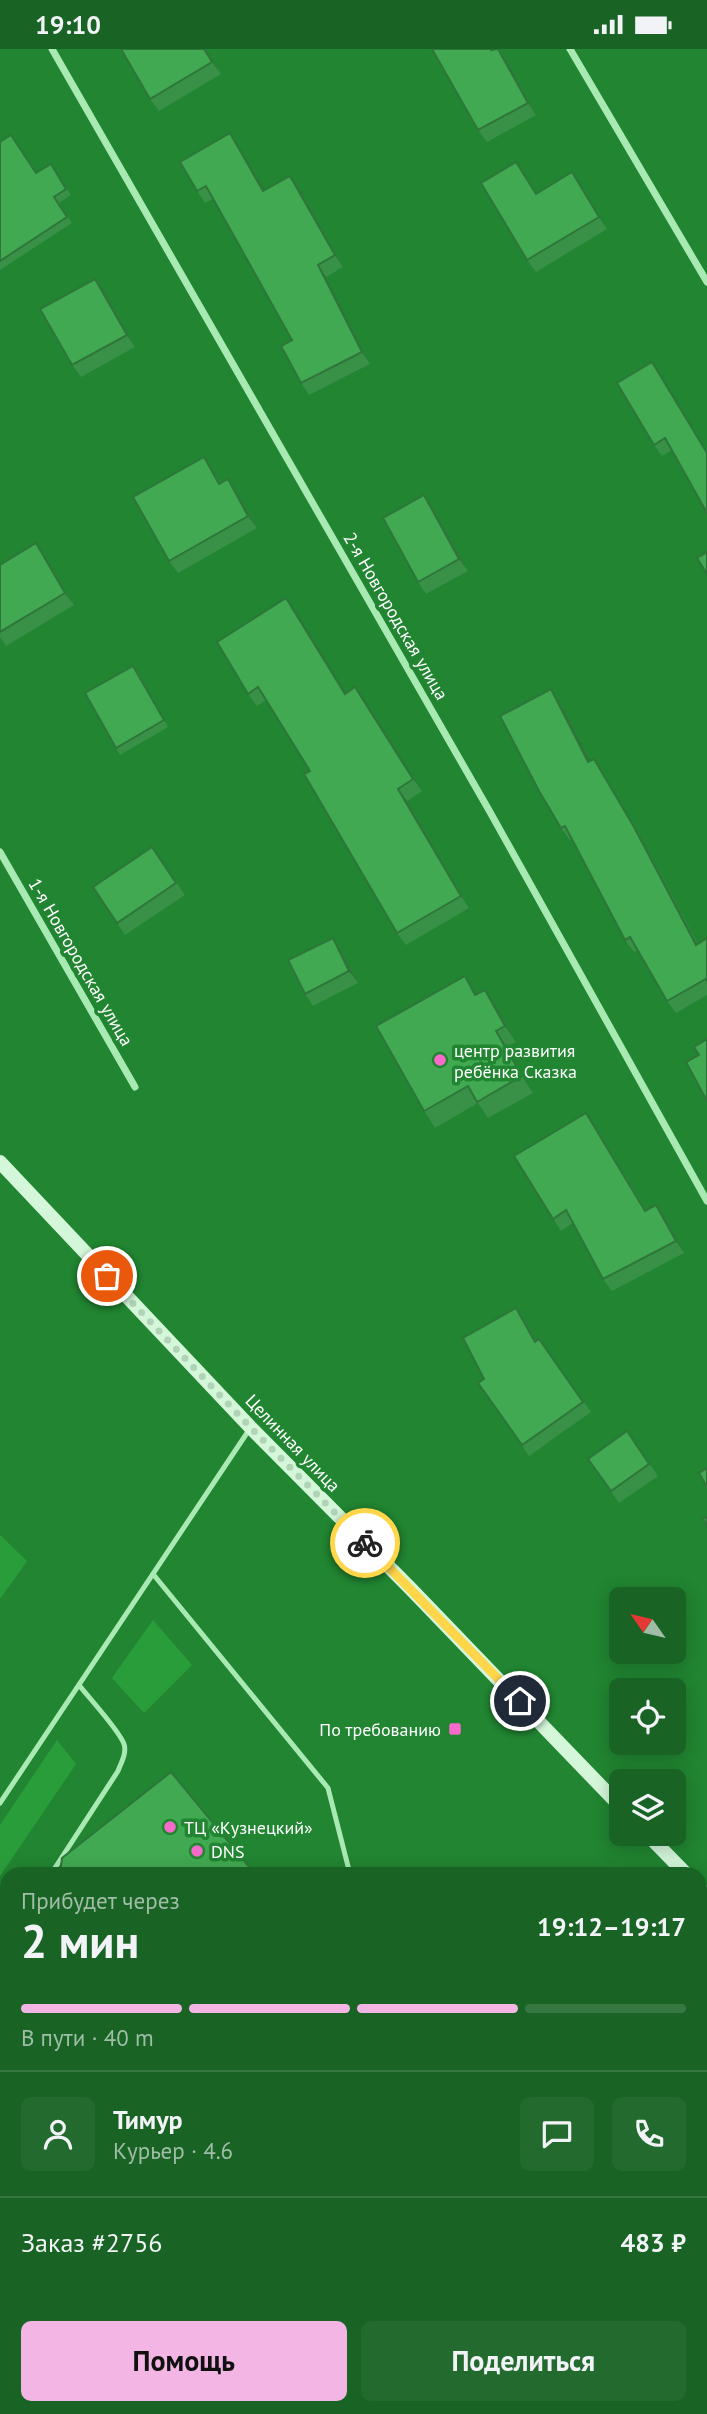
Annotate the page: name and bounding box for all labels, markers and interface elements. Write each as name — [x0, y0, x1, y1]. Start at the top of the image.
text: 19:10 — [35, 8, 101, 41]
street label: 2-я Новгородская улица — [338, 528, 454, 704]
street label: 1-я Новгородская улица — [23, 874, 139, 1050]
place label: центр развития ребёнка Сказка — [454, 1039, 577, 1083]
marker: центр развития ребёнка Сказка — [432, 1052, 448, 1068]
pin — [77, 1246, 137, 1306]
icon: bag — [88, 1257, 126, 1295]
street label: Целинная улица — [241, 1389, 345, 1497]
courier — [330, 1508, 400, 1578]
icon: bike — [346, 1524, 384, 1562]
north arrow — [609, 1587, 686, 1664]
map controls — [609, 1587, 686, 1846]
pin — [490, 1671, 550, 1731]
button: locate — [609, 1678, 686, 1755]
icon: home — [501, 1682, 539, 1720]
place label: По требованию — [319, 1718, 441, 1741]
marker: По требованию — [447, 1721, 463, 1737]
button: layers — [609, 1769, 686, 1846]
place label: ТЦ «Кузнецкий» — [184, 1816, 313, 1839]
marker: ТЦ «Кузнецкий» — [162, 1819, 178, 1835]
place label: DNS — [211, 1840, 244, 1863]
marker: DNS — [189, 1843, 205, 1859]
text: Прибудет через — [21, 1886, 180, 1915]
text: 19:12–19:17 — [537, 1910, 686, 1943]
text: 2 мин — [21, 1911, 139, 1971]
text: В пути · 40 m — [21, 2023, 154, 2052]
button: person — [21, 2097, 95, 2171]
button: chat — [520, 2097, 594, 2171]
button: phone — [612, 2097, 686, 2171]
text: Тимур — [113, 2103, 183, 2136]
text: Курьер · 4.6 — [113, 2136, 233, 2165]
text: Заказ #2756 — [21, 2226, 163, 2259]
text: 483 ₽ — [620, 2226, 686, 2259]
button: Помощь — [21, 2321, 347, 2401]
button: Поделиться — [361, 2321, 686, 2401]

